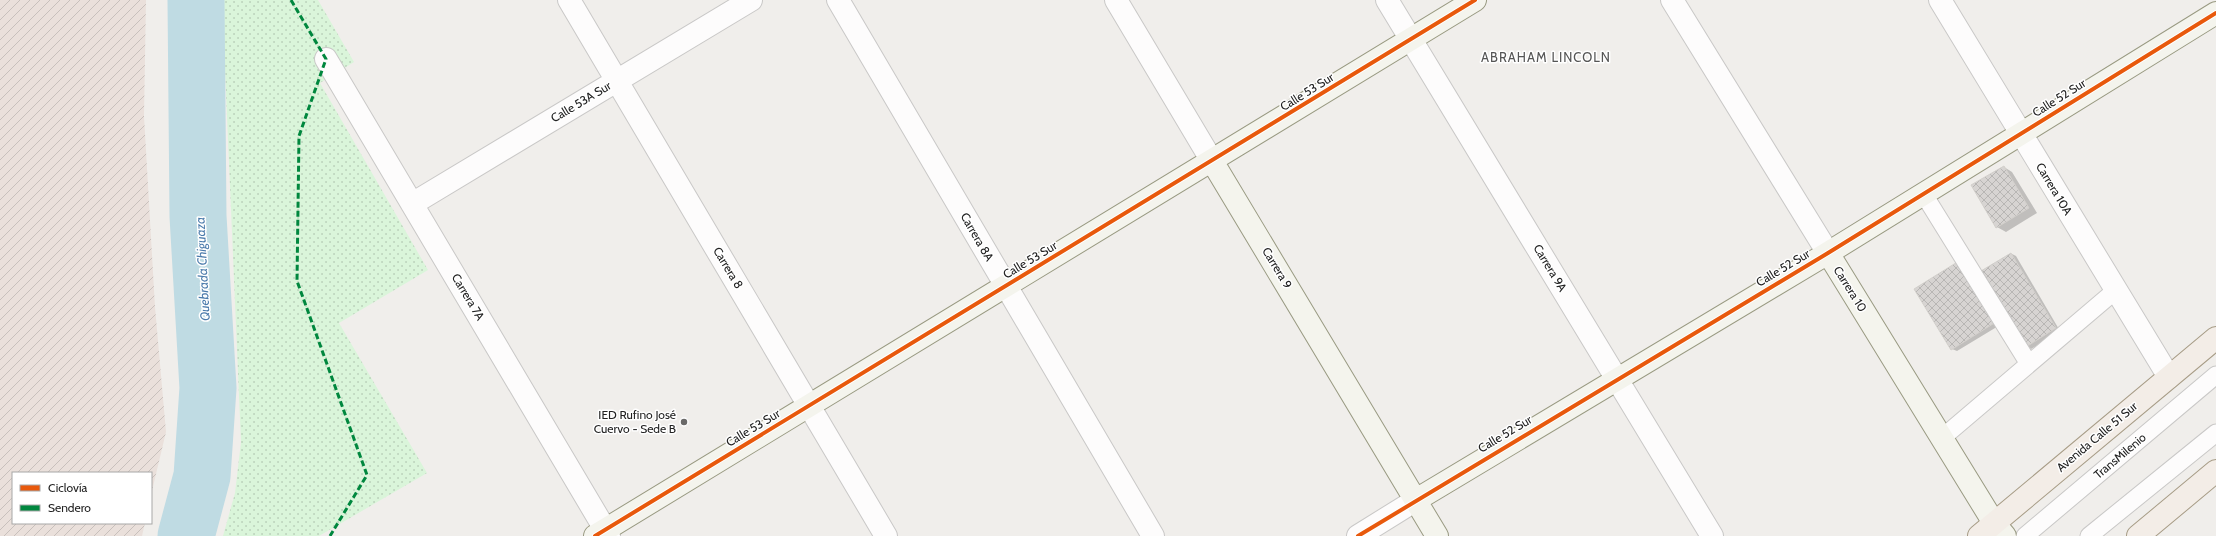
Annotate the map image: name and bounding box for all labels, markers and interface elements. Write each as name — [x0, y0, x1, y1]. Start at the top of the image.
district label: ABRAHAM LINCOLN — [1481, 49, 1611, 65]
street label: Calle 53 Sur — [1277, 69, 1336, 114]
street label: Calle 52 Sur — [2029, 75, 2088, 120]
street label: Calle 53A Sur — [548, 78, 614, 125]
street label: Carrera 10A — [2033, 160, 2076, 218]
street label: Carrera 8A — [958, 210, 998, 264]
water label: Quebrada Chiguaza — [191, 217, 213, 321]
street label: Calle 53 Sur — [1000, 238, 1060, 282]
street label: Carrera 9A — [1530, 241, 1571, 295]
street label: Carrera 8 — [710, 244, 747, 291]
street label: Carrera 9 — [1259, 244, 1296, 291]
street label: Calle 52 Sur — [1753, 246, 1813, 289]
street label: Carrera 10 — [1831, 263, 1870, 314]
street label: Carrera 7A — [449, 271, 488, 323]
street label: Avenida Calle 51 Sur — [2053, 398, 2140, 475]
street label: Calle 53 Sur — [723, 406, 783, 450]
place label: IED Rufino José Cuervo - Sede B — [594, 407, 676, 436]
street label: Calle 52 Sur — [1475, 412, 1535, 455]
marker: IED Rufino José Cuervo - Sede B — [679, 417, 689, 427]
street label: TransMilenio — [2091, 429, 2149, 482]
legend — [12, 472, 152, 524]
text: Ciclovía — [48, 480, 87, 495]
text: Sendero — [48, 500, 91, 515]

